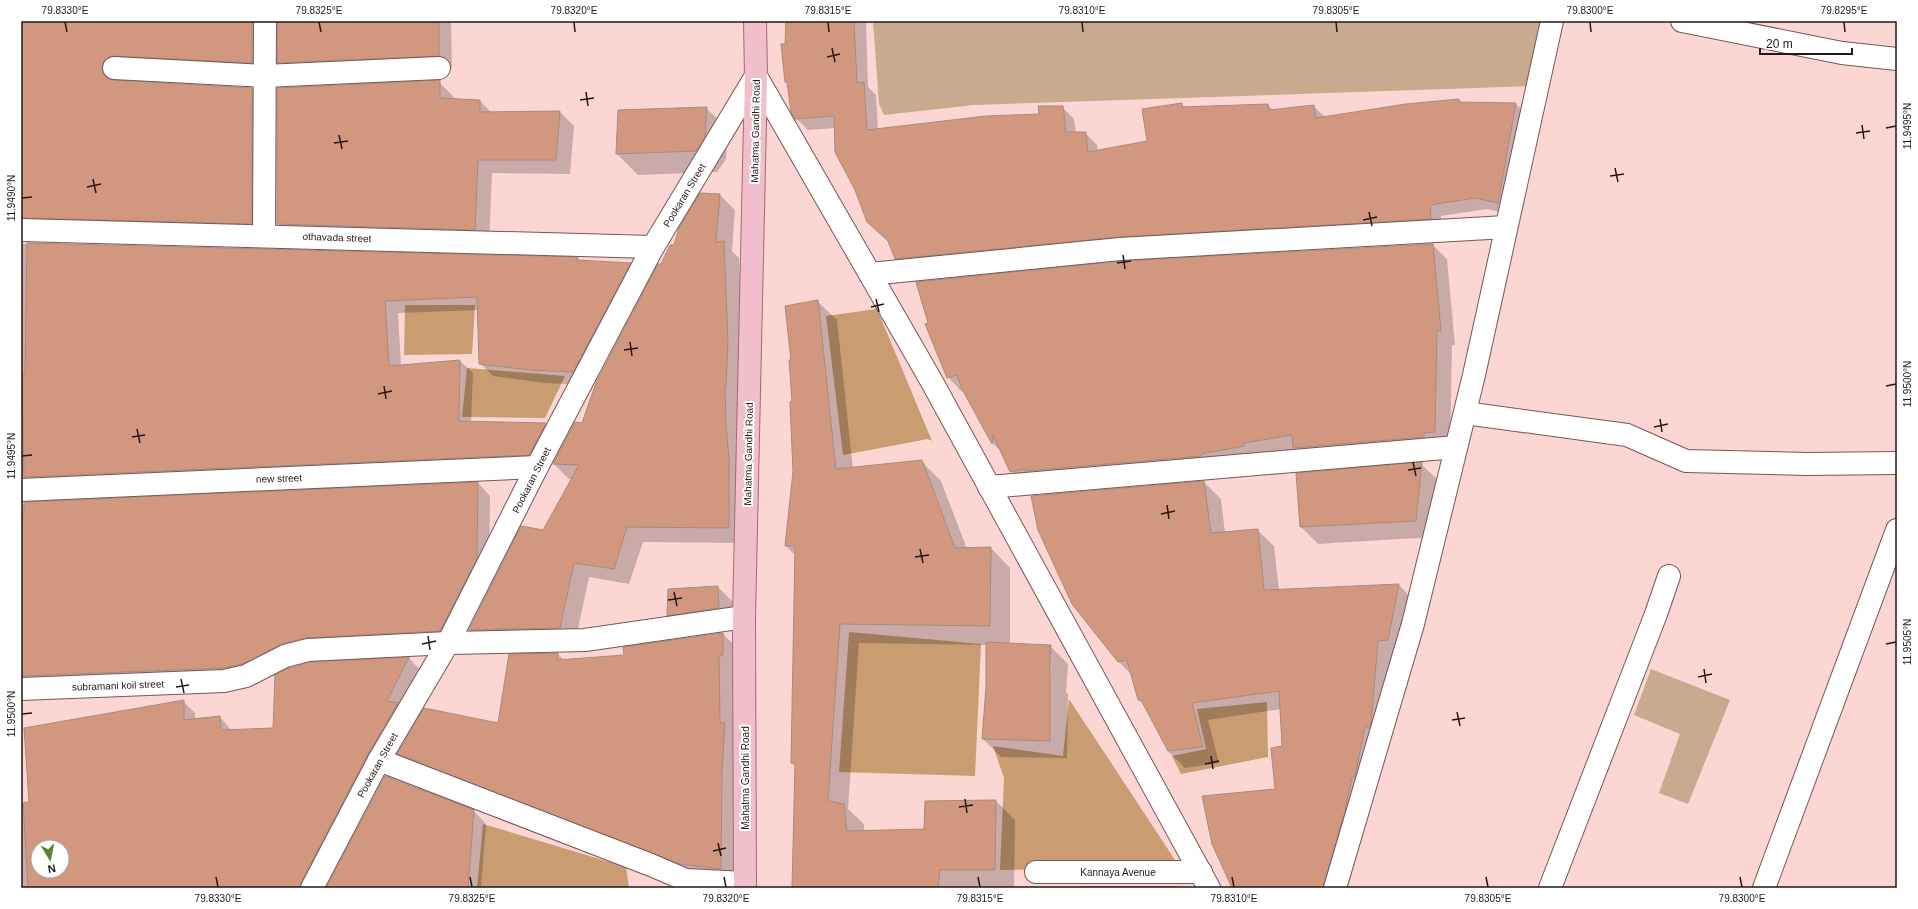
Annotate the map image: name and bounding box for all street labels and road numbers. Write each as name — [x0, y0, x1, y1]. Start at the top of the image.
street label: Mahatma Gandhi Road — [749, 79, 762, 183]
street label: Pookaran Street — [661, 161, 708, 229]
street label: othavada street — [302, 231, 372, 244]
street label: Mahatma Gandhi Road — [742, 402, 755, 506]
street label: Pookaran Street — [510, 445, 553, 515]
street label: new street — [256, 472, 302, 485]
street label: subramani koil street — [72, 678, 165, 693]
street label: Mahatma Gandhi Road — [740, 726, 751, 830]
street label: Pookaran Street — [355, 731, 400, 800]
street label: Kannaya Avenue — [1080, 867, 1156, 878]

